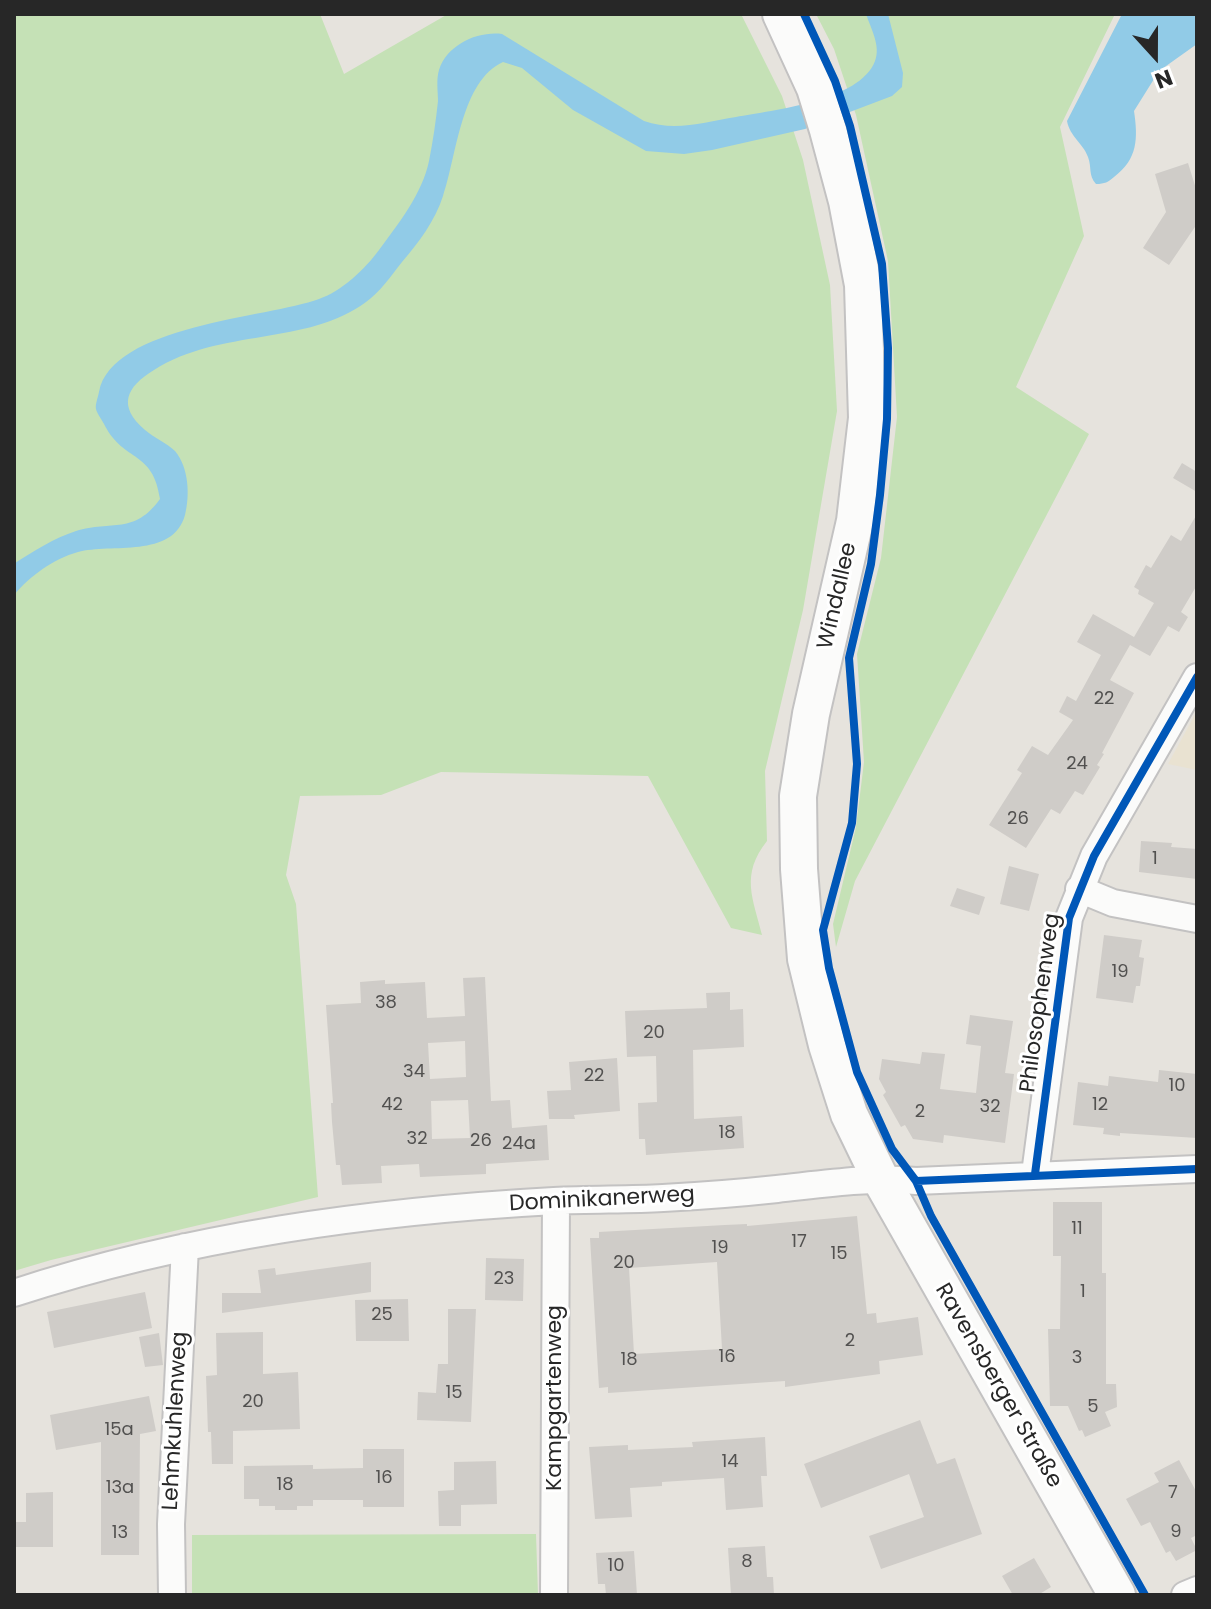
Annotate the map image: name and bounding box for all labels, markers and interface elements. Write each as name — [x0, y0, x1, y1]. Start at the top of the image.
north arrow — [1115, 16, 1195, 96]
text: N — [1151, 61, 1177, 96]
street label: Windallee — [813, 540, 863, 652]
house number: 22 — [1094, 688, 1114, 710]
house number: 24 — [1066, 753, 1088, 775]
house number: 26 — [1007, 808, 1029, 830]
house number: 1 — [1152, 848, 1158, 870]
street label: Philosophenweg — [1015, 912, 1067, 1094]
house number: 19 — [1111, 961, 1129, 983]
house number: 38 — [375, 992, 397, 1014]
house number: 20 — [643, 1022, 665, 1044]
house number: 34 — [403, 1061, 425, 1083]
house number: 22 — [584, 1065, 604, 1087]
house number: 10 — [1168, 1075, 1186, 1097]
house number: 42 — [381, 1094, 403, 1116]
house number: 12 — [1092, 1094, 1108, 1116]
house number: 32 — [980, 1096, 1000, 1118]
house number: 2 — [915, 1101, 925, 1123]
house number: 18 — [718, 1122, 736, 1144]
house number: 32 — [407, 1128, 427, 1150]
house number: 26 — [470, 1130, 492, 1152]
house number: 24a — [502, 1133, 536, 1155]
street label: Dominikanerweg — [508, 1182, 696, 1218]
house number: 11 — [1071, 1218, 1083, 1240]
house number: 17 — [791, 1231, 807, 1253]
house number: 19 — [711, 1237, 729, 1259]
house number: 15 — [830, 1243, 848, 1265]
house number: 20 — [613, 1252, 635, 1274]
house number: 23 — [494, 1268, 514, 1290]
street label: Ravensberger Straße — [929, 1279, 1067, 1493]
house number: 1 — [1080, 1281, 1086, 1303]
house number: 25 — [371, 1304, 393, 1326]
street label: Kampgartenweg — [542, 1305, 568, 1491]
house number: 2 — [845, 1330, 855, 1352]
street label: Lehmkuhlenweg — [158, 1331, 194, 1511]
house number: 16 — [718, 1346, 736, 1368]
house number: 3 — [1072, 1347, 1082, 1369]
house number: 18 — [620, 1349, 638, 1371]
house number: 15 — [445, 1382, 463, 1404]
house number: 20 — [242, 1391, 264, 1413]
house number: 5 — [1087, 1396, 1099, 1418]
house number: 15a — [104, 1419, 134, 1441]
house number: 14 — [721, 1451, 739, 1473]
house number: 16 — [375, 1467, 393, 1489]
house number: 18 — [276, 1474, 294, 1496]
house number: 13a — [106, 1477, 134, 1499]
house number: 7 — [1168, 1482, 1178, 1504]
house number: 9 — [1170, 1521, 1182, 1543]
house number: 13 — [112, 1522, 128, 1544]
house number: 8 — [741, 1551, 753, 1573]
house number: 10 — [607, 1555, 625, 1577]

